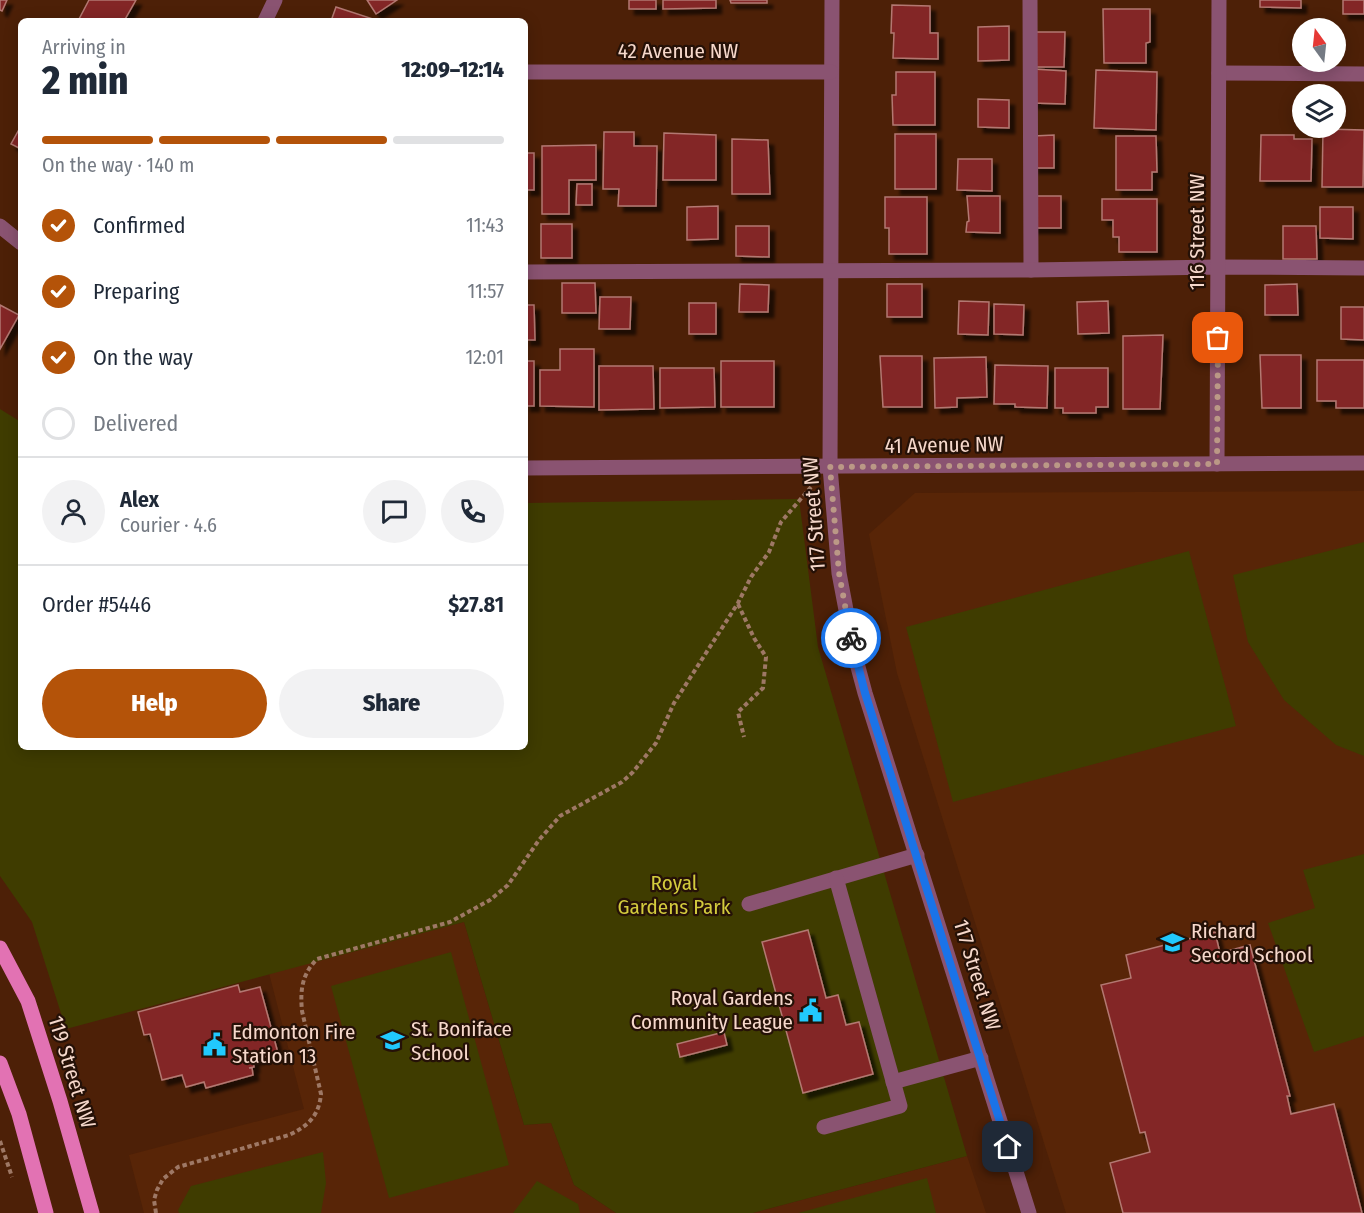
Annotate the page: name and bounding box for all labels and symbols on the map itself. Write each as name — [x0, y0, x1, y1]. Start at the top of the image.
north arrow — [1292, 18, 1346, 72]
street label: 42 Avenue NW — [618, 38, 739, 64]
street label: 116 Street NW — [1184, 173, 1210, 290]
pin — [1192, 312, 1243, 363]
street label: 41 Avenue NW — [884, 431, 1004, 459]
street label: 117 Street NW — [797, 456, 831, 572]
courier — [821, 608, 881, 668]
park label: Royal Gardens Park — [618, 870, 731, 920]
street label: 117 Street NW — [948, 916, 1006, 1034]
place label: Richard Secord School — [1191, 918, 1313, 968]
school or university icon: Richard Secord School — [1160, 930, 1186, 956]
place label: Royal Gardens Community League — [631, 985, 793, 1035]
public building icon: Royal Gardens Community League — [798, 997, 824, 1023]
street label: 119 Street NW — [43, 1013, 102, 1132]
place label: St. Boniface School — [411, 1016, 512, 1066]
place label: Edmonton Fire Station 13 — [232, 1019, 355, 1069]
school or university icon: St. Boniface School — [380, 1028, 406, 1054]
public building icon: Edmonton Fire Station 13 — [201, 1031, 227, 1057]
pin — [982, 1121, 1033, 1172]

